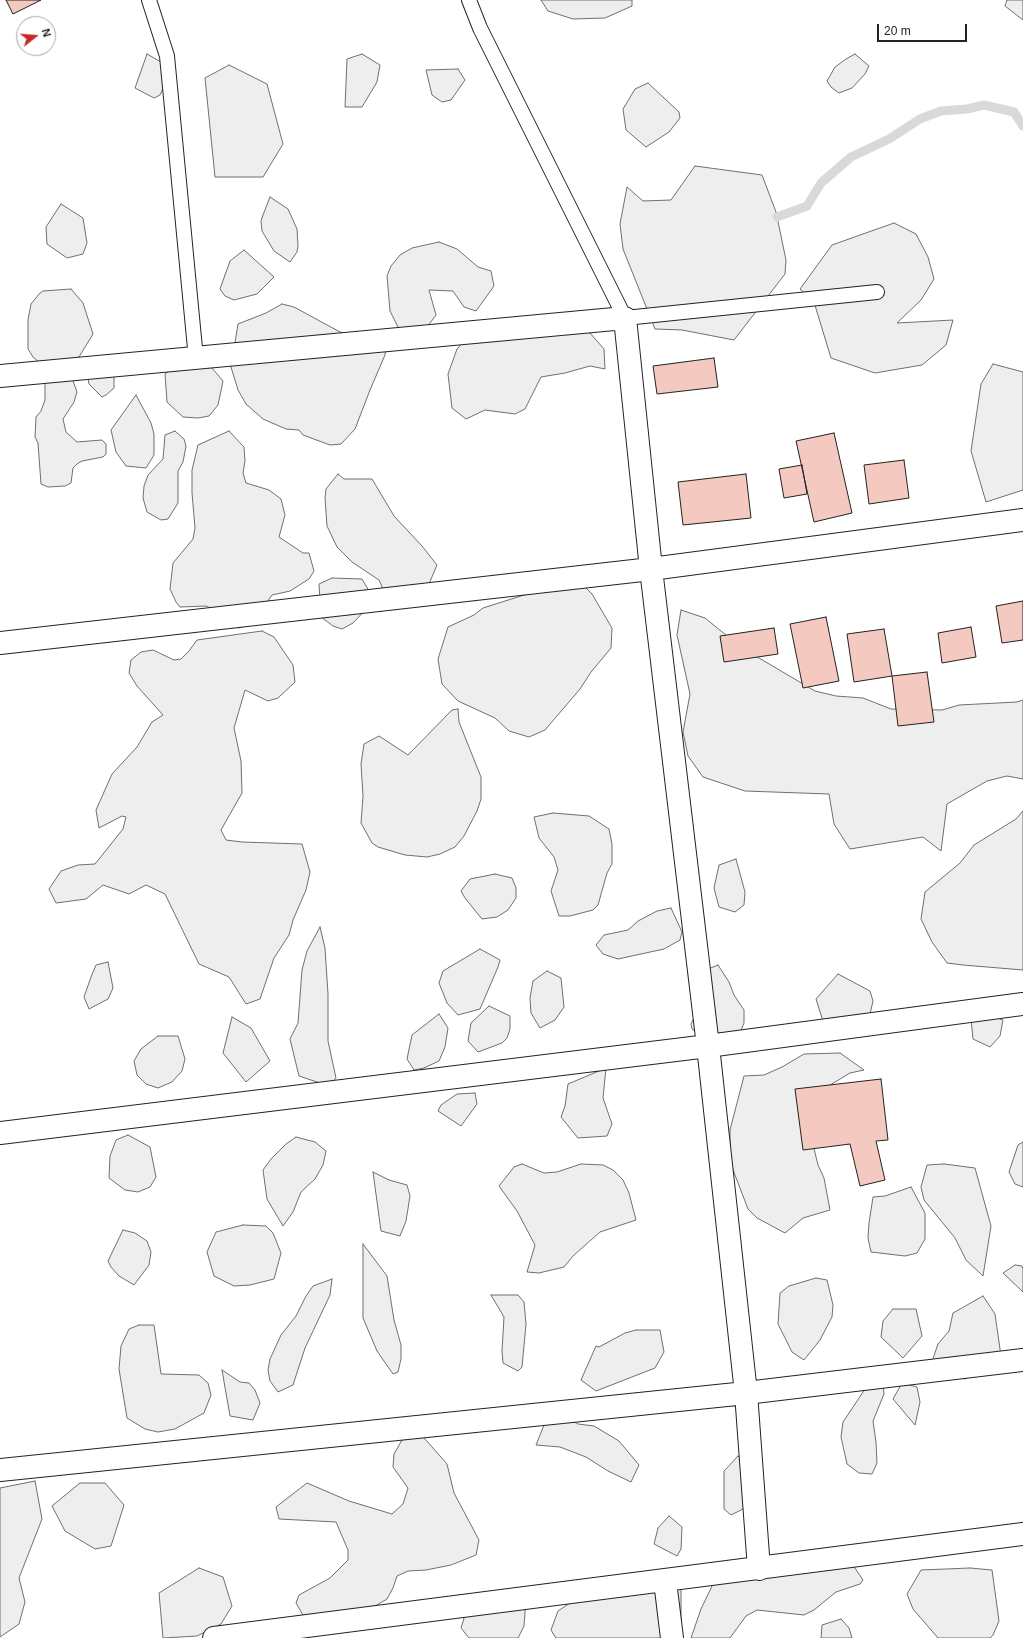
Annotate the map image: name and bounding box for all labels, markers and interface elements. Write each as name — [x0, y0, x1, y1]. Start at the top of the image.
north arrow — [16, 16, 56, 56]
scale bar — [879, 16, 969, 42]
text: 20 m — [884, 24, 911, 38]
text: N — [40, 27, 53, 38]

